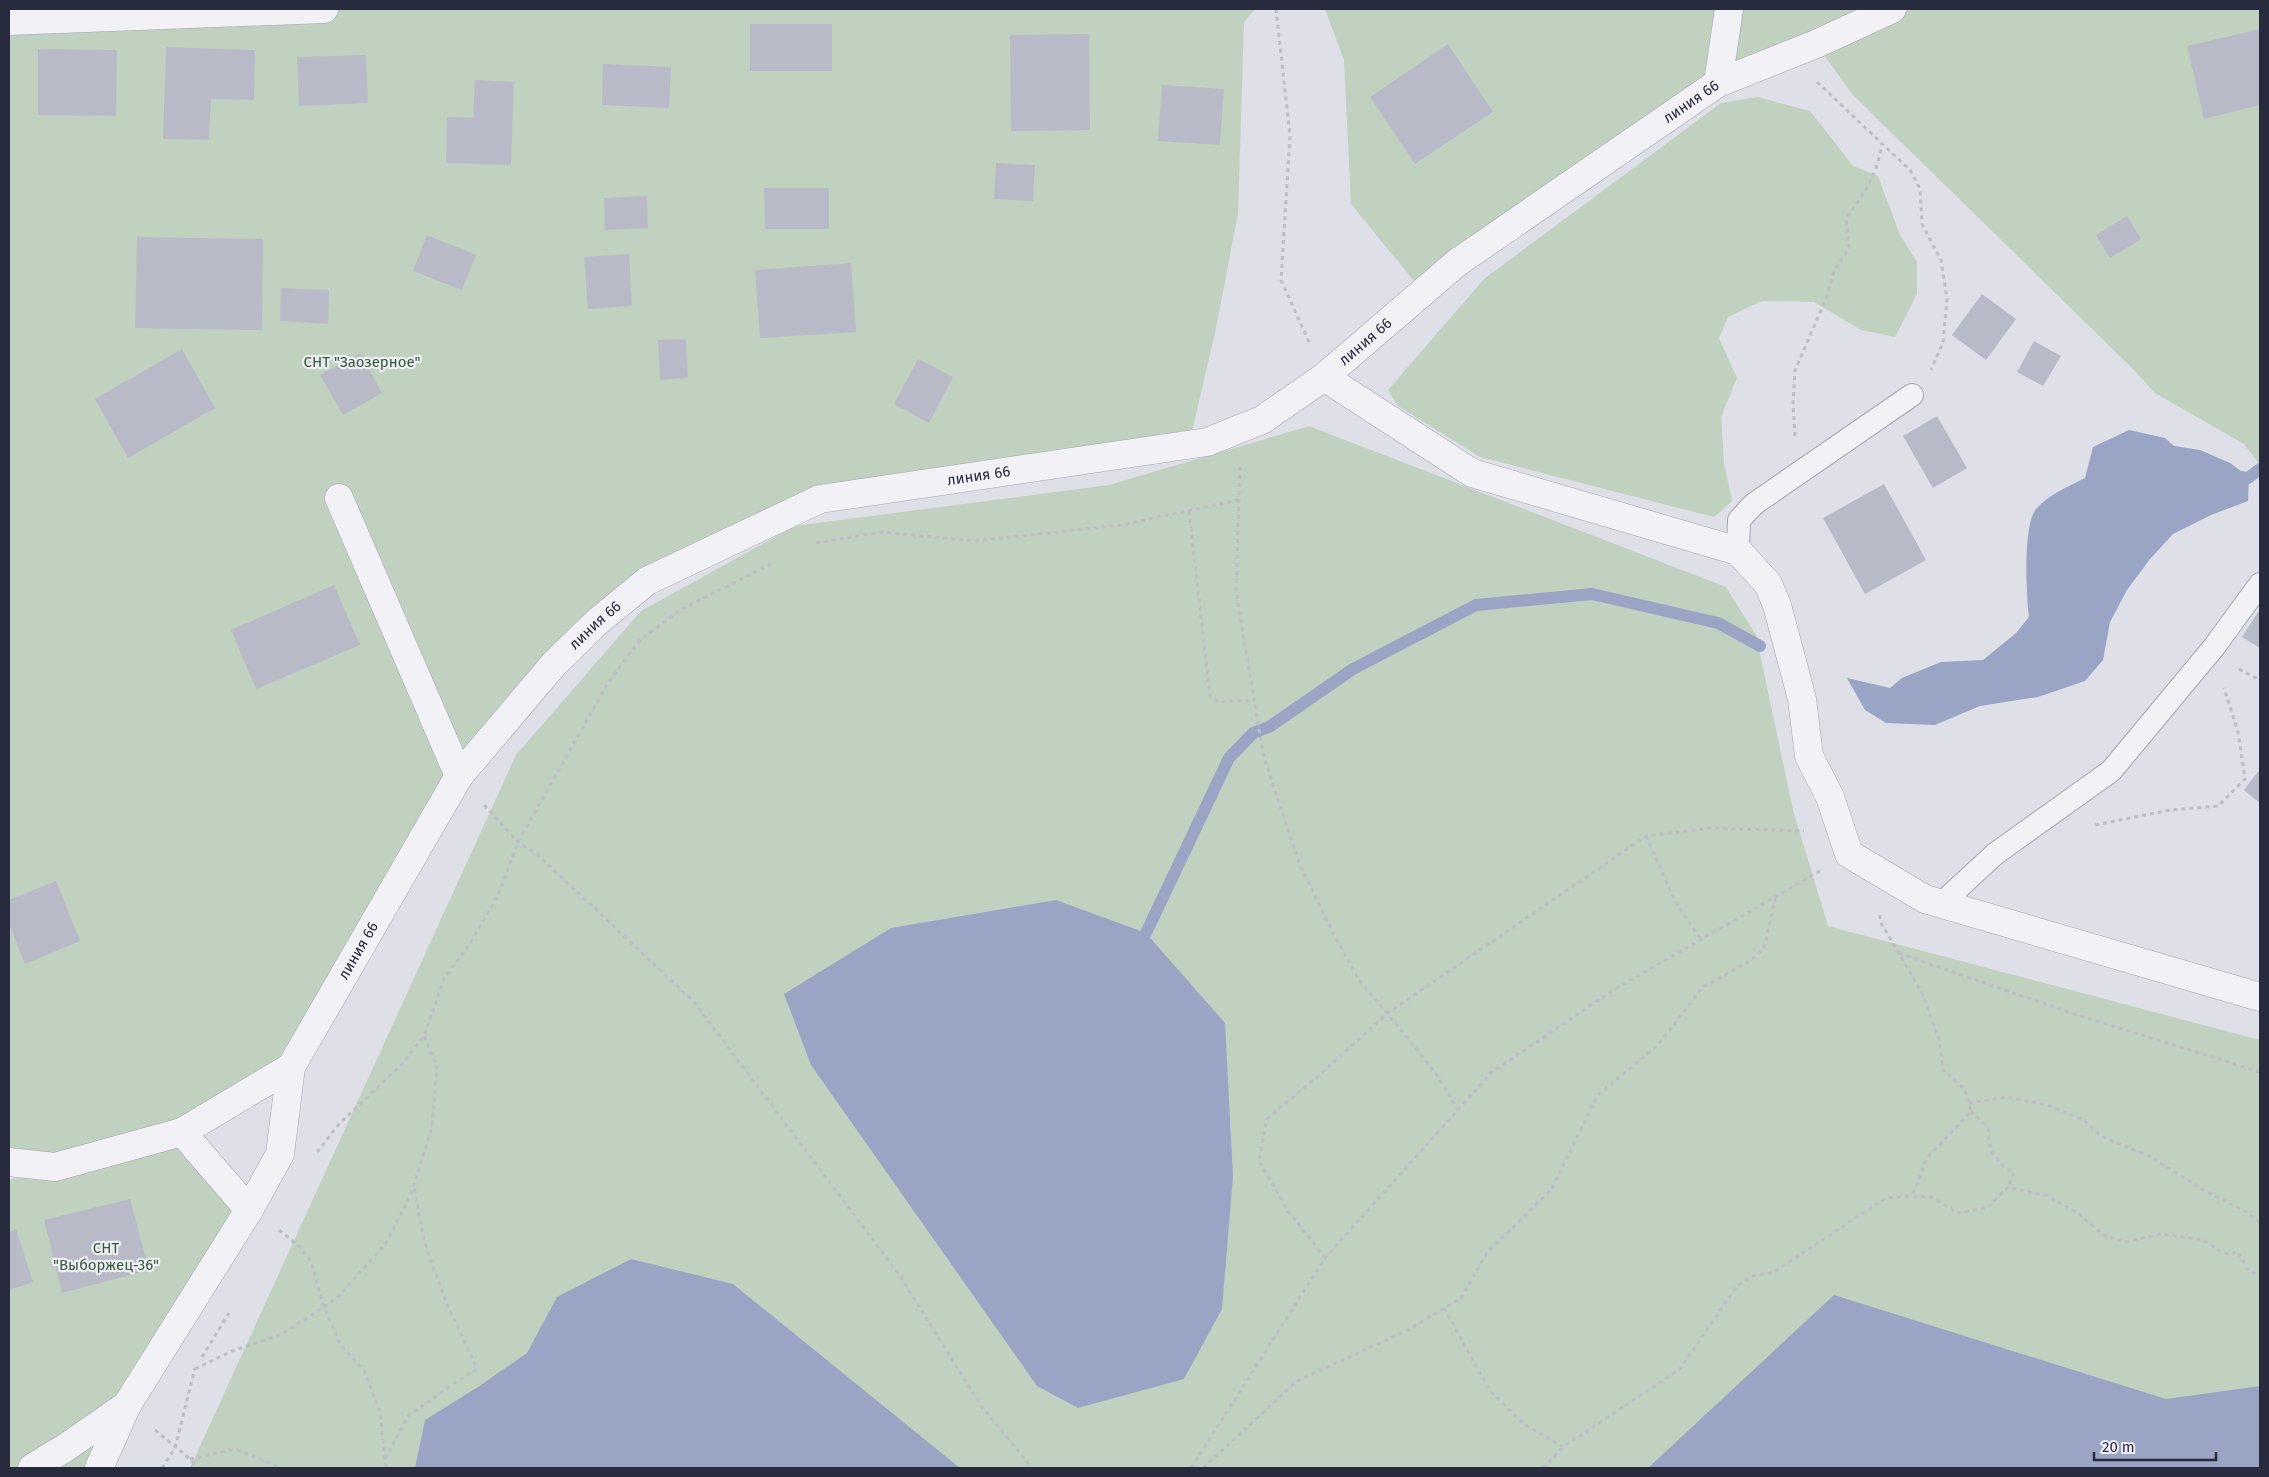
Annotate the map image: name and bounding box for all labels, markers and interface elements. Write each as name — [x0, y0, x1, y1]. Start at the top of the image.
street label: линия 66 — [1660, 76, 1722, 127]
street label: линия 66 — [1335, 314, 1395, 369]
park label: СНТ "Заозерное" — [304, 353, 420, 371]
street label: линия 66 — [946, 462, 1011, 489]
street label: линия 66 — [565, 597, 625, 653]
street label: линия 66 — [334, 919, 382, 983]
park label: СНТ "Выборжец-36" — [53, 1239, 159, 1274]
scale bar — [2094, 1430, 2216, 1462]
text: 20 m — [2102, 1438, 2135, 1456]

